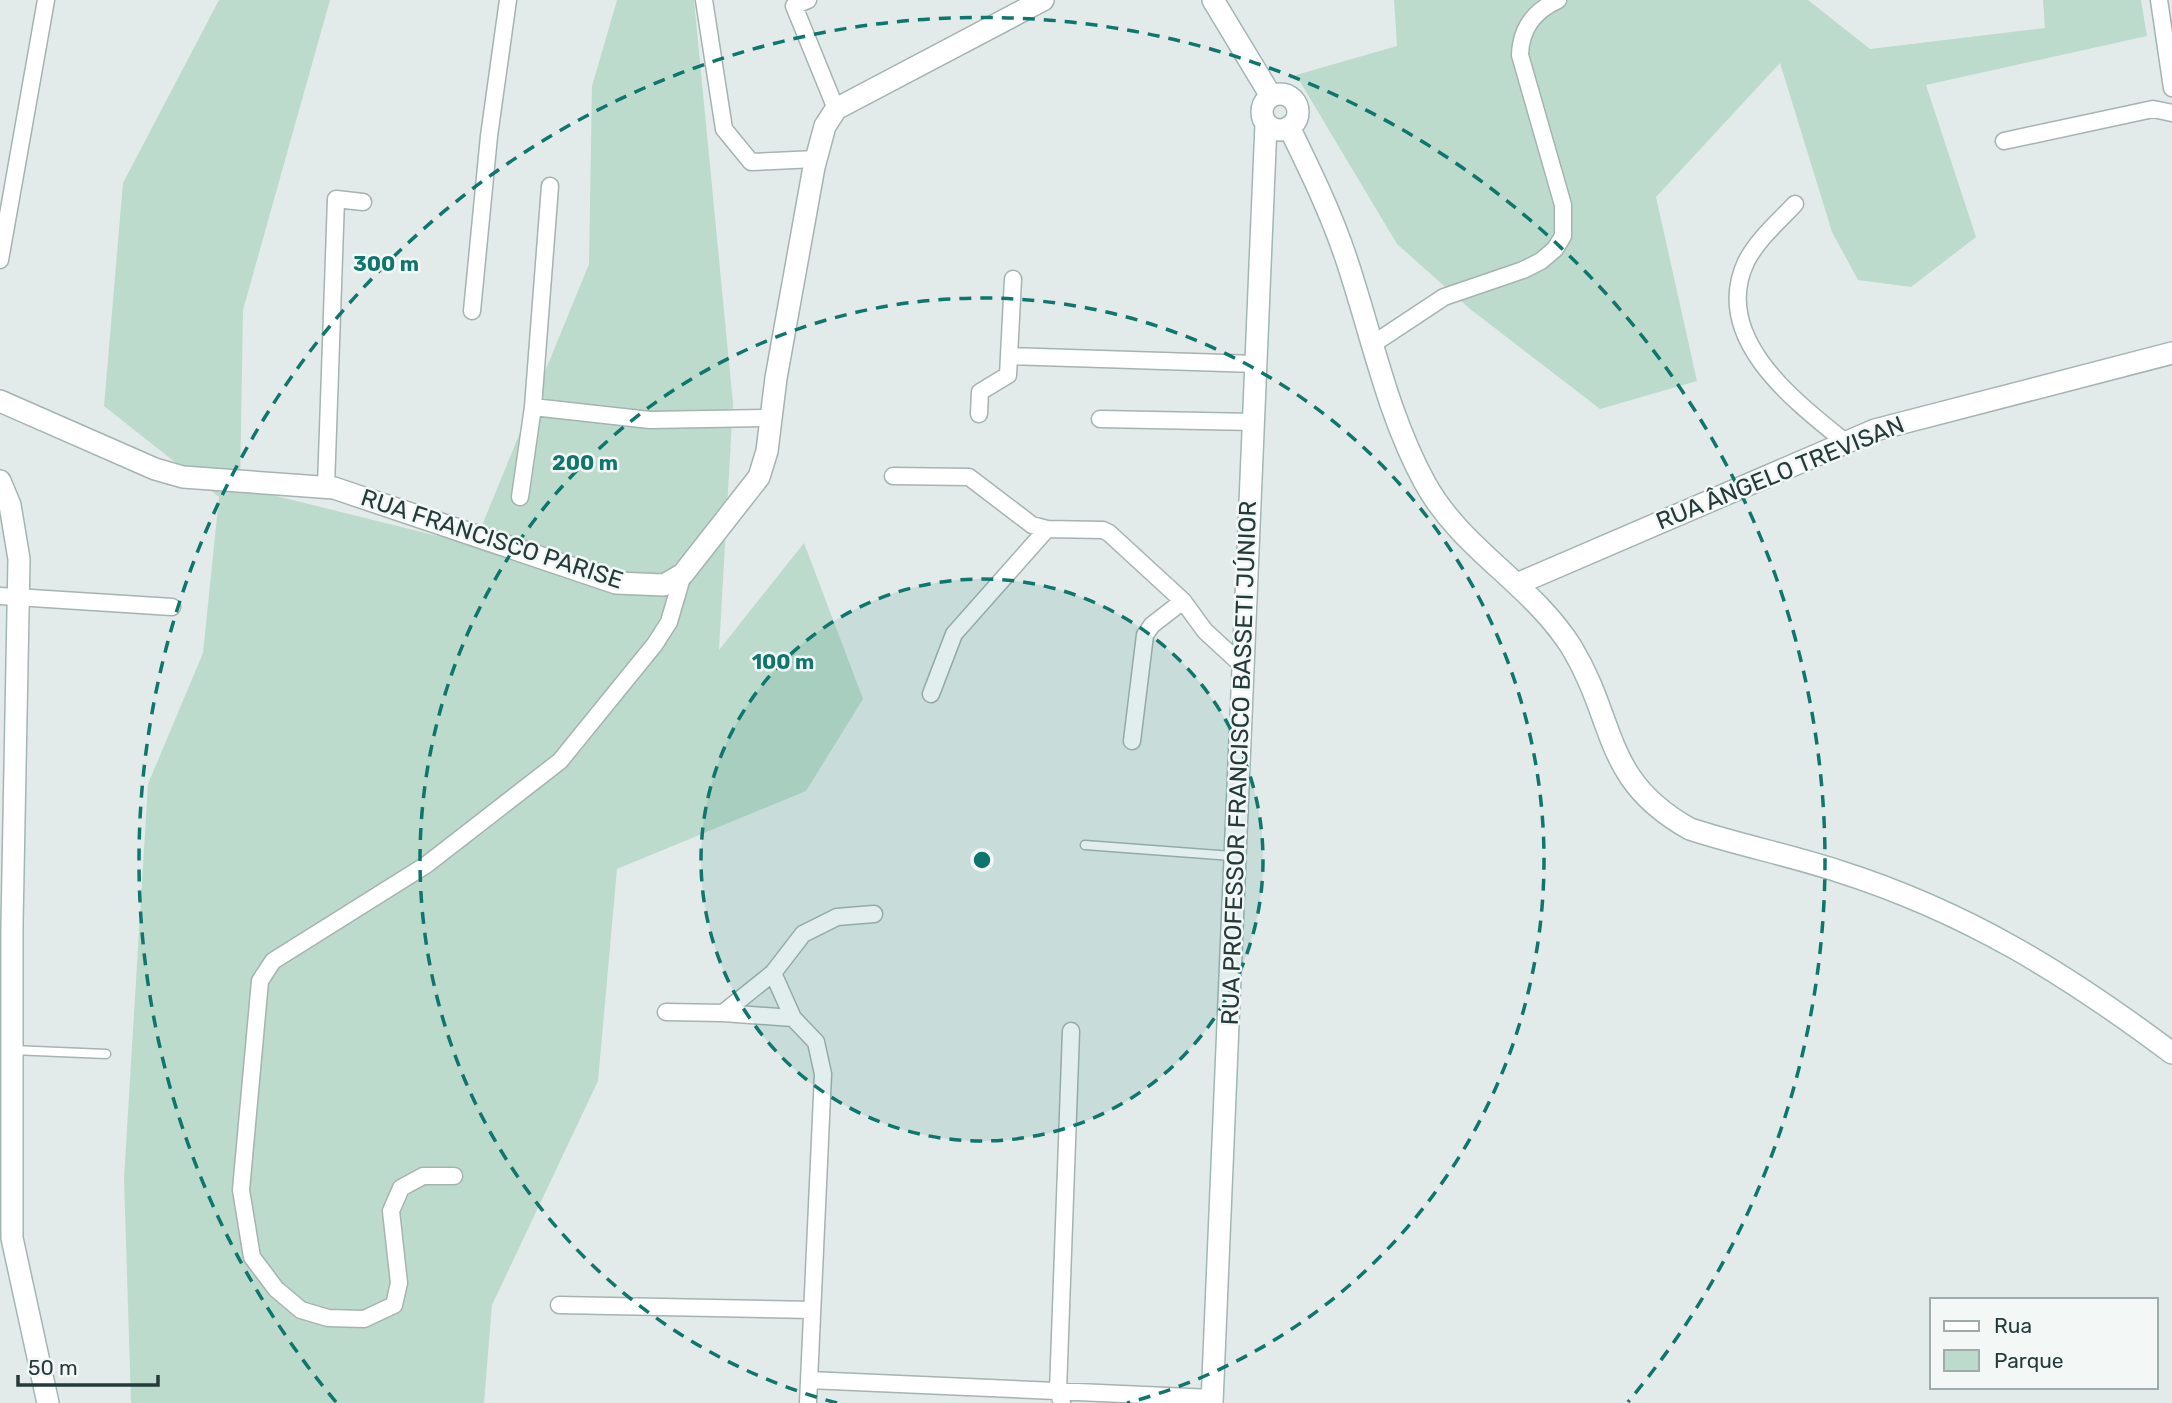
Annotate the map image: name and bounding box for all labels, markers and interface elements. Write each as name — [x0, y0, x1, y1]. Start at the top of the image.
text: 300 m — [353, 251, 419, 276]
street label: RUA ÂNGELO TREVISAN — [1652, 410, 1908, 536]
text: 200 m — [552, 450, 618, 475]
street label: RUA FRANCISCO PARISE — [357, 483, 627, 595]
street label: RUA PROFESSOR FRANCISCO BASSETI JÚNIOR — [1216, 500, 1262, 1026]
text: 100 m — [752, 649, 814, 674]
centre of rings — [970, 848, 994, 872]
legend — [1930, 1298, 2158, 1389]
text: Rua — [1994, 1313, 2032, 1338]
scale bar — [18, 1344, 158, 1388]
text: Parque — [1994, 1348, 2064, 1373]
text: 50 m — [28, 1355, 78, 1380]

